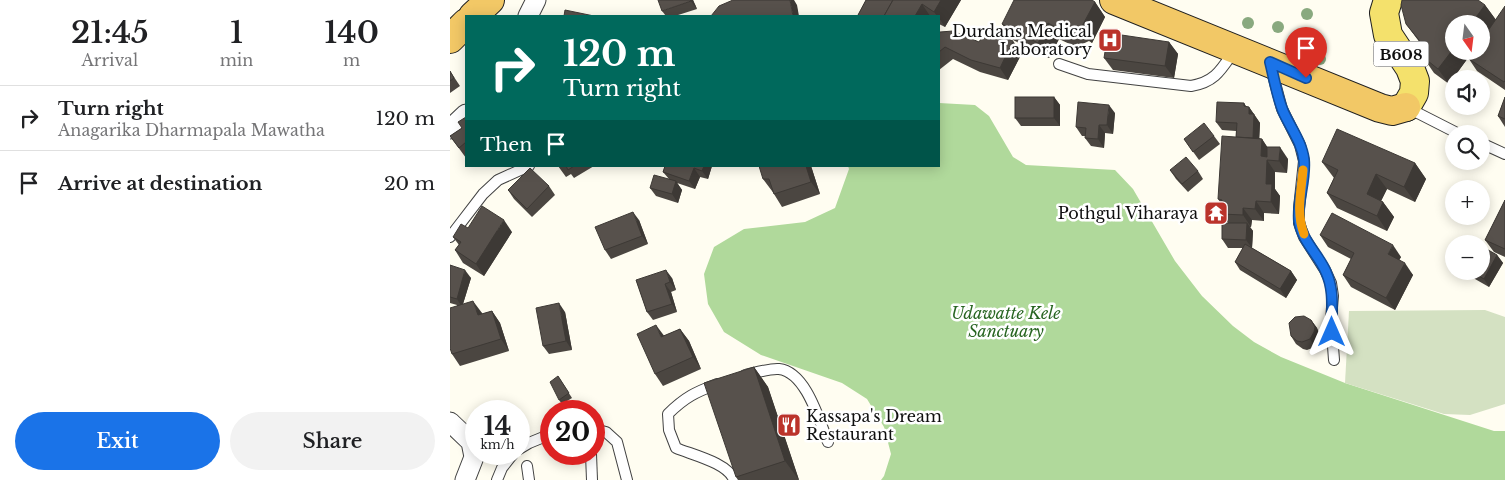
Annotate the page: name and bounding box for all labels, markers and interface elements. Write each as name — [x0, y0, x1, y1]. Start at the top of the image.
text: 21:45 — [71, 14, 149, 51]
text: 1 — [230, 14, 243, 51]
text: 140 — [324, 14, 379, 51]
north arrow — [1445, 15, 1490, 60]
map controls — [1445, 15, 1490, 280]
place label: Durdans Medical Laboratory — [952, 21, 1093, 59]
hospital icon: Durdans Medical Laboratory — [1097, 27, 1123, 53]
pin — [1285, 27, 1327, 78]
text: 120 m — [563, 32, 676, 75]
icon: arrive — [1292, 34, 1320, 62]
icon: right — [480, 35, 545, 100]
road number: B608 — [1374, 42, 1428, 66]
text: Arrival — [82, 50, 138, 70]
text: min — [220, 50, 253, 70]
text: m — [343, 50, 360, 70]
button: sound — [1445, 70, 1490, 115]
text: Turn right — [563, 75, 681, 102]
text: Turn right — [58, 97, 164, 120]
icon: right — [15, 104, 43, 132]
text: 120 m — [375, 107, 435, 130]
text: Anagarika Dharmapala Mawatha — [58, 120, 325, 140]
button: search — [1445, 125, 1490, 170]
icon: arrive — [542, 130, 570, 158]
text: Then — [480, 133, 532, 156]
icon: arrive — [15, 169, 43, 197]
text: Arrive at destination — [58, 172, 262, 195]
text: 20 m — [384, 172, 435, 195]
button: + — [1445, 180, 1490, 225]
temple icon: Pothgul Viharaya — [1203, 200, 1229, 226]
place label: Pothgul Viharaya — [1058, 203, 1198, 223]
button: − — [1445, 235, 1490, 280]
park label: Udawatte Kele Sanctuary — [951, 303, 1061, 341]
position arrow — [1305, 305, 1357, 357]
speed limit sign: 20 — [540, 400, 605, 465]
place label: Kassapa's Dream Restaurant — [806, 406, 942, 444]
text: 14 — [484, 411, 511, 442]
button: Exit — [15, 412, 220, 470]
button: Share — [230, 412, 435, 470]
restaurant icon: Kassapa's Dream Restaurant — [776, 412, 802, 438]
text: km/h — [480, 437, 515, 452]

